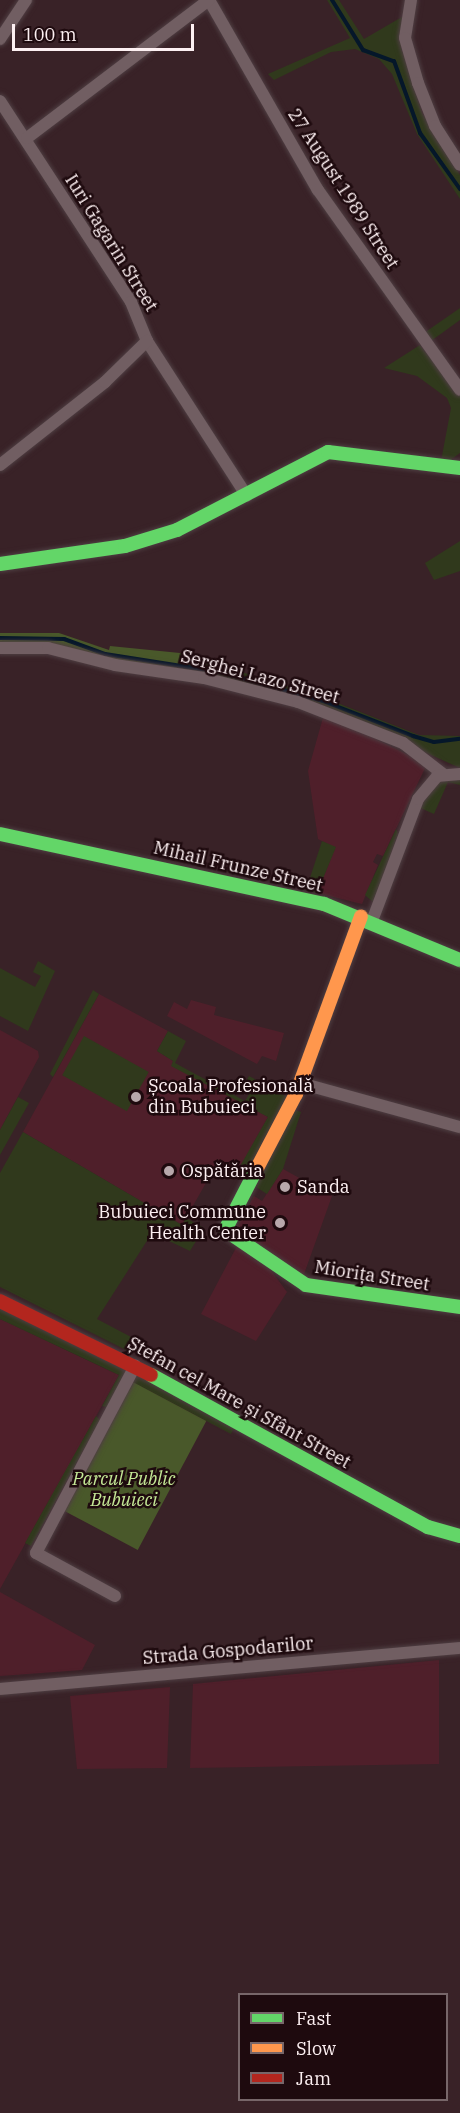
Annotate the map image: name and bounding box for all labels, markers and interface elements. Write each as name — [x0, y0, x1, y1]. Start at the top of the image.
scale bar — [15, 12, 196, 50]
text: 100 m — [23, 23, 77, 46]
street label: 27 August 1989 Street — [283, 105, 403, 273]
street label: Iuri Gagarin Street — [60, 170, 162, 316]
street label: Serghei Lazo Street — [178, 645, 342, 709]
street label: Mihail Frunze Street — [151, 837, 325, 897]
place label: Școala Profesională din Bubuieci — [148, 1076, 313, 1118]
marker: Școala Profesională din Bubuieci — [129, 1090, 143, 1104]
place label: Ospătăria — [181, 1160, 263, 1182]
marker: Ospătăria — [162, 1164, 176, 1178]
place label: Sanda — [297, 1176, 350, 1198]
marker: Sanda — [278, 1180, 292, 1194]
place label: Bubuieci Commune Health Center — [98, 1202, 266, 1244]
marker: Bubuieci Commune Health Center — [271, 1214, 289, 1232]
street label: Miorița Street — [313, 1256, 431, 1296]
street label: Ștefan cel Mare și Sfânt Street — [124, 1333, 354, 1473]
park label: Parcul Public Bubuieci — [73, 1469, 175, 1512]
street label: Strada Gospodarilor — [142, 1633, 314, 1669]
legend — [238, 1993, 448, 2101]
text: Fast — [296, 2007, 331, 2030]
text: Slow — [296, 2037, 336, 2060]
text: Jam — [296, 2067, 331, 2090]

